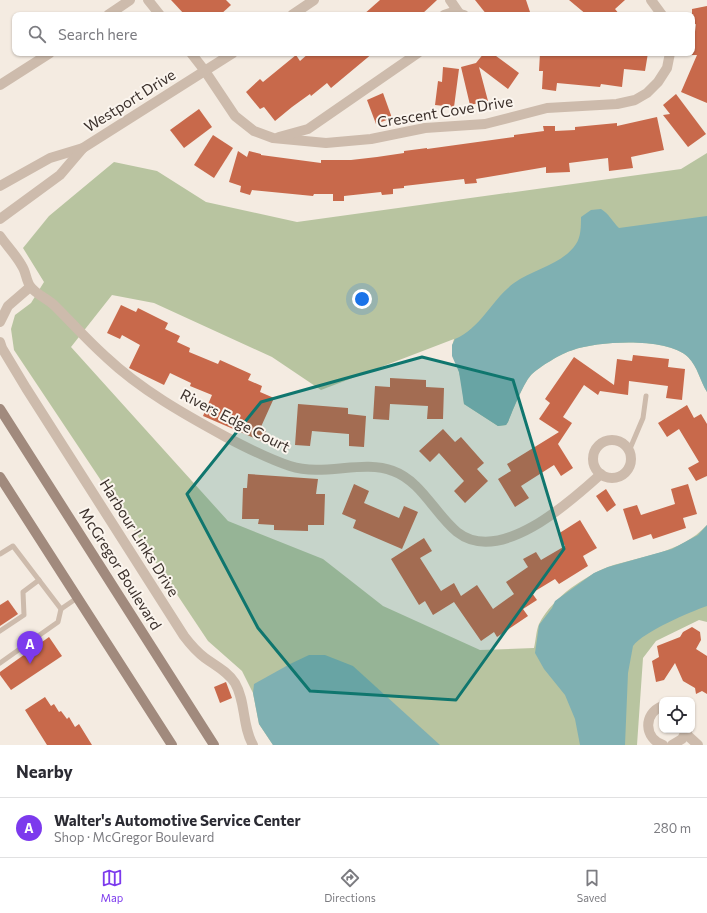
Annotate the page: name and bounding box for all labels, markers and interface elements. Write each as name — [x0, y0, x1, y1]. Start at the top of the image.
search box — [12, 12, 695, 56]
icon: search — [26, 23, 48, 45]
text: Search here — [58, 25, 137, 43]
street label: Westport Drive — [81, 65, 178, 135]
street label: Crescent Cove Drive — [376, 91, 514, 131]
your location — [352, 289, 372, 309]
street label: Rivers Edge Court — [178, 385, 293, 456]
street label: Harbour Links Drive — [96, 475, 183, 600]
street label: McGregor Boulevard — [76, 504, 166, 633]
pin: A — [17, 631, 43, 664]
map controls — [659, 697, 695, 733]
button: locate — [659, 697, 695, 733]
text: Nearby — [16, 761, 73, 782]
text: Walter's Automotive Service Center — [54, 811, 301, 829]
text: A — [24, 820, 34, 836]
text: 280 m — [654, 820, 691, 836]
text: Shop · McGregor Boulevard — [54, 829, 214, 845]
tab: Map — [101, 867, 123, 904]
tab: Directions — [324, 867, 376, 904]
tab: Saved — [577, 867, 606, 904]

